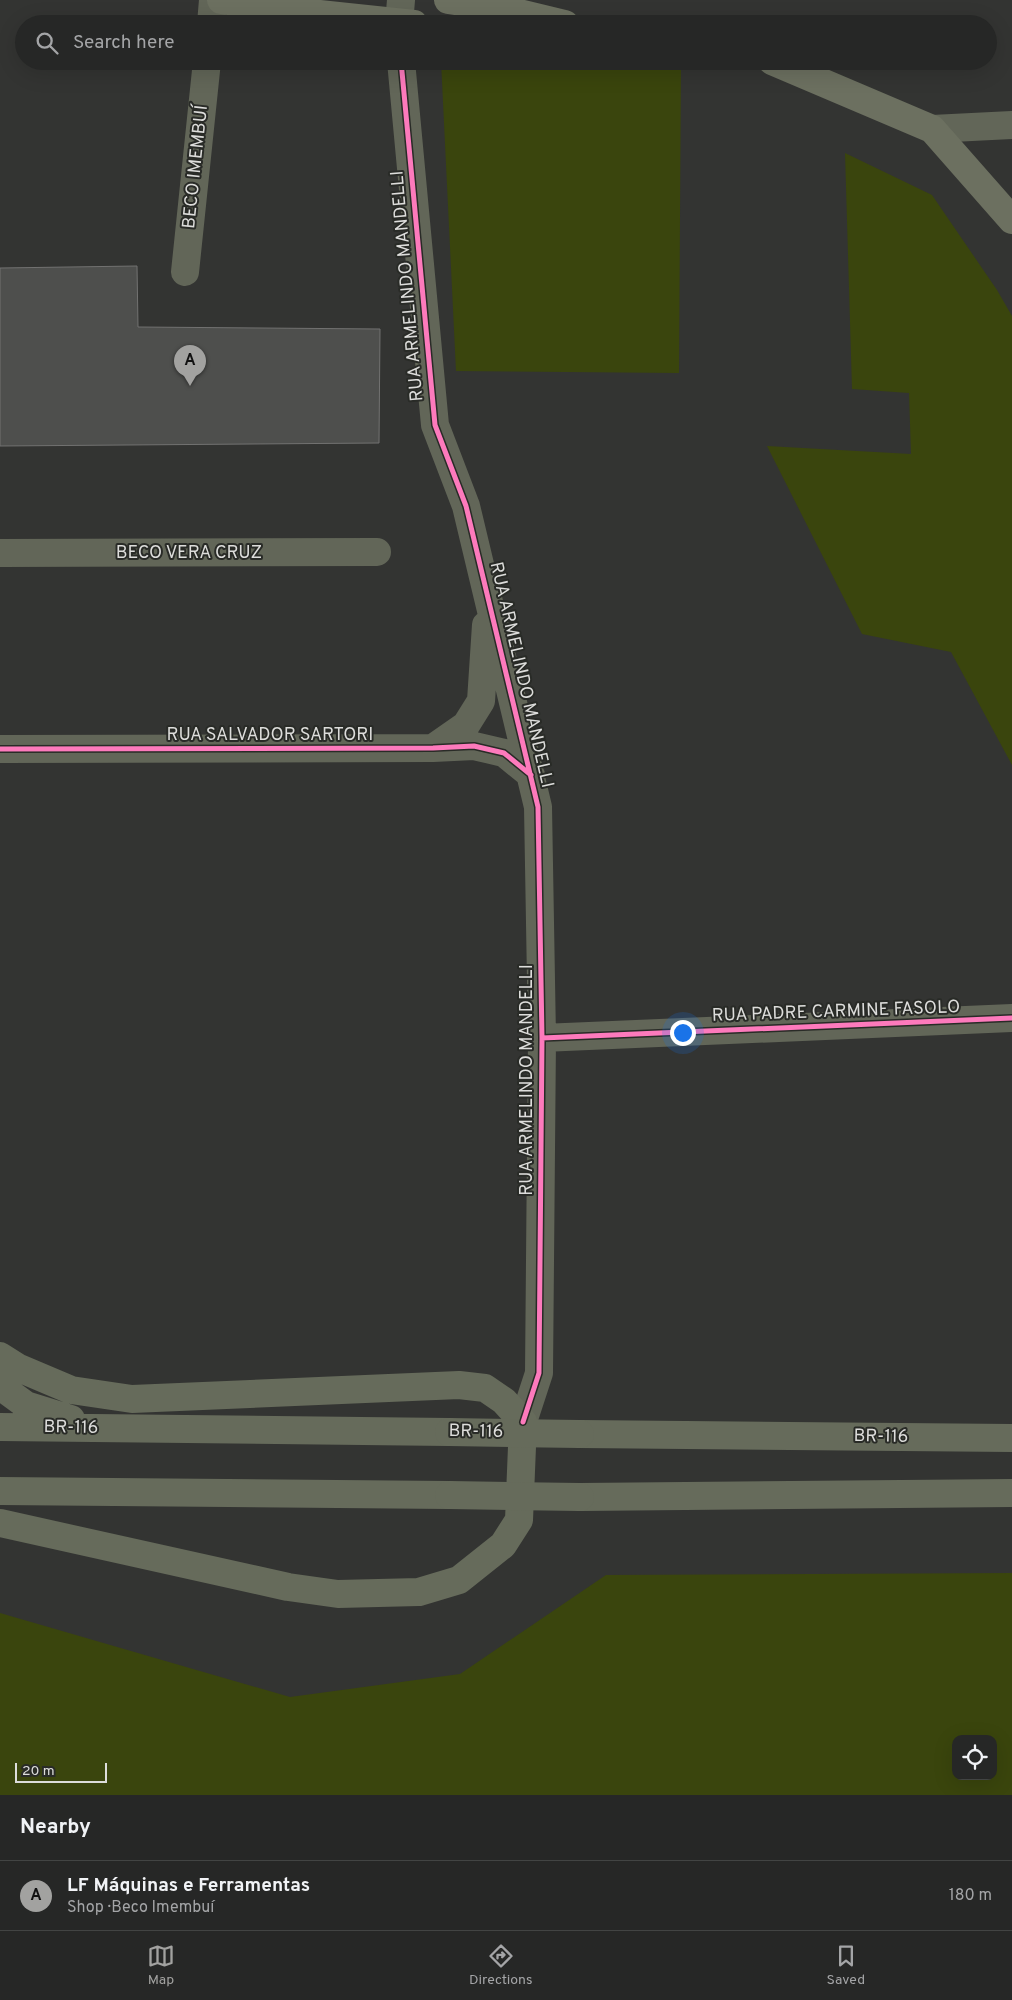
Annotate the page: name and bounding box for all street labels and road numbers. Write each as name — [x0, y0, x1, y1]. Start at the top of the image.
street label: BECO IMEMBUÍ — [176, 102, 214, 230]
street label: RUA ARMELINDO MANDELLI — [386, 170, 430, 402]
street label: BECO VERA CRUZ — [116, 542, 262, 565]
street label: RUA ARMELINDO MANDELLI — [484, 560, 558, 790]
street label: RUA SALVADOR SARTORI — [167, 724, 373, 747]
street label: RUA ARMELINDO MANDELLI — [516, 964, 539, 1196]
street label: RUA PADRE CARMINE FASOLO — [711, 996, 961, 1028]
street label: BR-116 — [43, 1416, 99, 1440]
street label: BR-116 — [448, 1420, 504, 1444]
street label: BR-116 — [853, 1425, 909, 1449]

